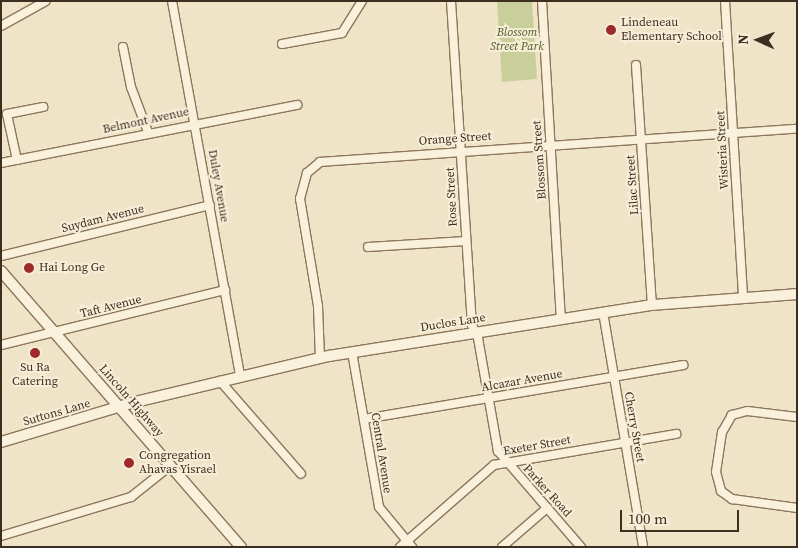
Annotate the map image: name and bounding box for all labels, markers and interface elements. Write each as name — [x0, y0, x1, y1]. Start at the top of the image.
north arrow — [733, 15, 783, 65]
place label: Lindeneau Elementary School — [621, 16, 722, 44]
marker: Lindeneau Elementary School — [605, 24, 617, 36]
park label: Blossom Street Park — [490, 26, 544, 54]
text: N — [733, 34, 753, 45]
street label: Belmont Avenue — [102, 105, 190, 137]
street label: Wisteria Street — [714, 110, 732, 190]
street label: Blossom Street — [530, 120, 550, 200]
street label: Orange Street — [418, 129, 492, 149]
street label: Duley Avenue — [205, 149, 231, 223]
street label: Lilac Street — [624, 155, 642, 215]
street label: Rose Street — [443, 167, 461, 227]
street label: Suydam Avenue — [60, 202, 146, 236]
place label: Hai Long Ge — [39, 261, 105, 275]
marker: Hai Long Ge — [23, 262, 35, 274]
street label: Taft Avenue — [79, 292, 143, 322]
street label: Duclos Lane — [419, 311, 487, 335]
marker: Su Ra Catering — [29, 347, 41, 359]
place label: Su Ra Catering — [12, 361, 58, 389]
street label: Lincoln Highway — [96, 362, 166, 440]
street label: Alcazar Avenue — [480, 367, 564, 395]
street label: Cherry Street — [621, 391, 647, 463]
street label: Suttons Lane — [22, 397, 92, 429]
street label: Central Avenue — [368, 412, 394, 494]
street label: Exeter Street — [502, 433, 572, 459]
place label: Congregation Ahavas Yisrael — [139, 449, 217, 477]
marker: Congregation Ahavas Yisrael — [123, 457, 135, 469]
street label: Parker Road — [520, 462, 574, 520]
scale bar — [623, 500, 742, 532]
text: 100 m — [628, 508, 668, 529]

